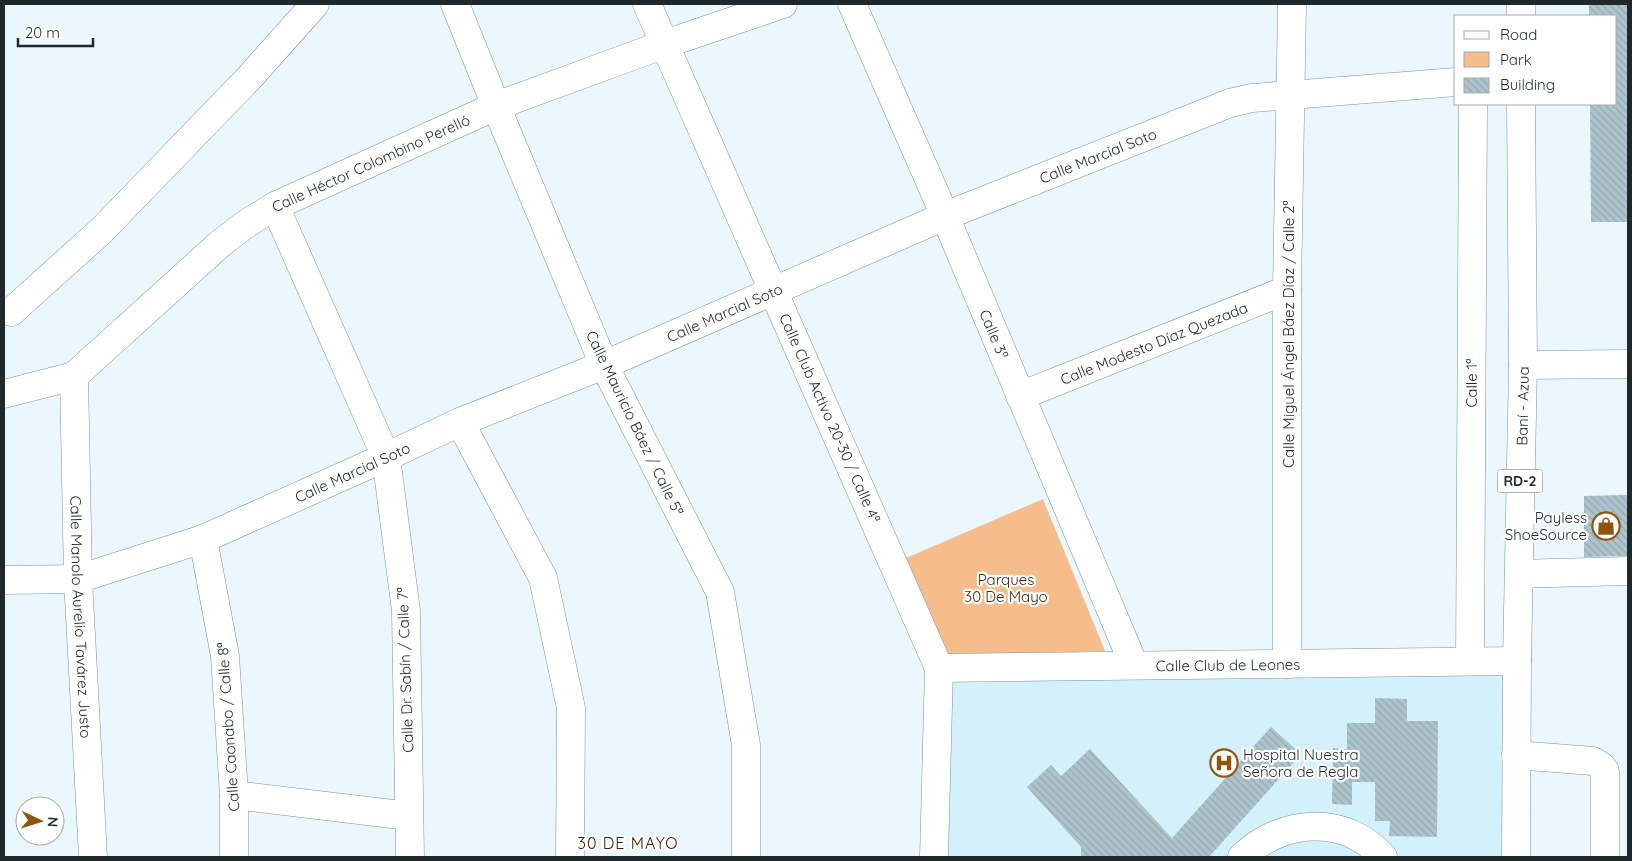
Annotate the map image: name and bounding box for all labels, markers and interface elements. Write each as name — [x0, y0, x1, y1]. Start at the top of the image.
scale bar — [18, 15, 92, 47]
legend — [1454, 15, 1617, 105]
text: 20 m — [25, 23, 60, 42]
text: Road — [1500, 25, 1537, 44]
text: Park — [1500, 50, 1532, 69]
text: Building — [1500, 75, 1555, 94]
street label: Calle Héctor Colombino Perelló — [269, 110, 473, 216]
street label: Calle Marcial Soto — [1036, 124, 1159, 187]
street label: Calle Miguel Ángel Báez Díaz / Calle 2ª — [1279, 200, 1298, 468]
street label: Calle Marcial Soto — [664, 279, 785, 346]
street label: Calle Modesto Díaz Quezada — [1057, 297, 1250, 389]
street label: Calle 3ª — [975, 307, 1013, 361]
street label: Calle Club Activo 20-30 / Calle 4ª — [775, 310, 885, 526]
street label: Calle Mauricio Báez / Calle 5ª — [582, 327, 688, 519]
street label: Calle 1ª — [1462, 358, 1481, 408]
street label: Baní - Azua — [1512, 366, 1532, 446]
street label: Calle Marcial Soto — [292, 438, 413, 506]
road number: RD-2 — [1498, 470, 1542, 492]
street label: Calle Manolo Aurelio Tavárez Justo — [67, 495, 96, 739]
place label: Payless ShoeSource — [1505, 508, 1587, 544]
shop icon: Payless ShoeSource — [1591, 511, 1621, 541]
park label: Parques 30 De Mayo — [964, 570, 1048, 606]
street label: Calle Dr. Sabín / Calle 7ª — [393, 587, 417, 753]
street label: Calle Caonabo / Calle 8ª — [213, 642, 243, 812]
street label: Calle Club de Leones — [1156, 654, 1300, 675]
place label: Hospital Nuestra Señora de Regla — [1243, 745, 1359, 781]
hospital icon: Hospital Nuestra Señora de Regla — [1209, 748, 1239, 778]
north arrow — [15, 796, 65, 846]
text: N — [44, 816, 62, 828]
district label: 30 DE MAYO — [578, 833, 678, 853]

